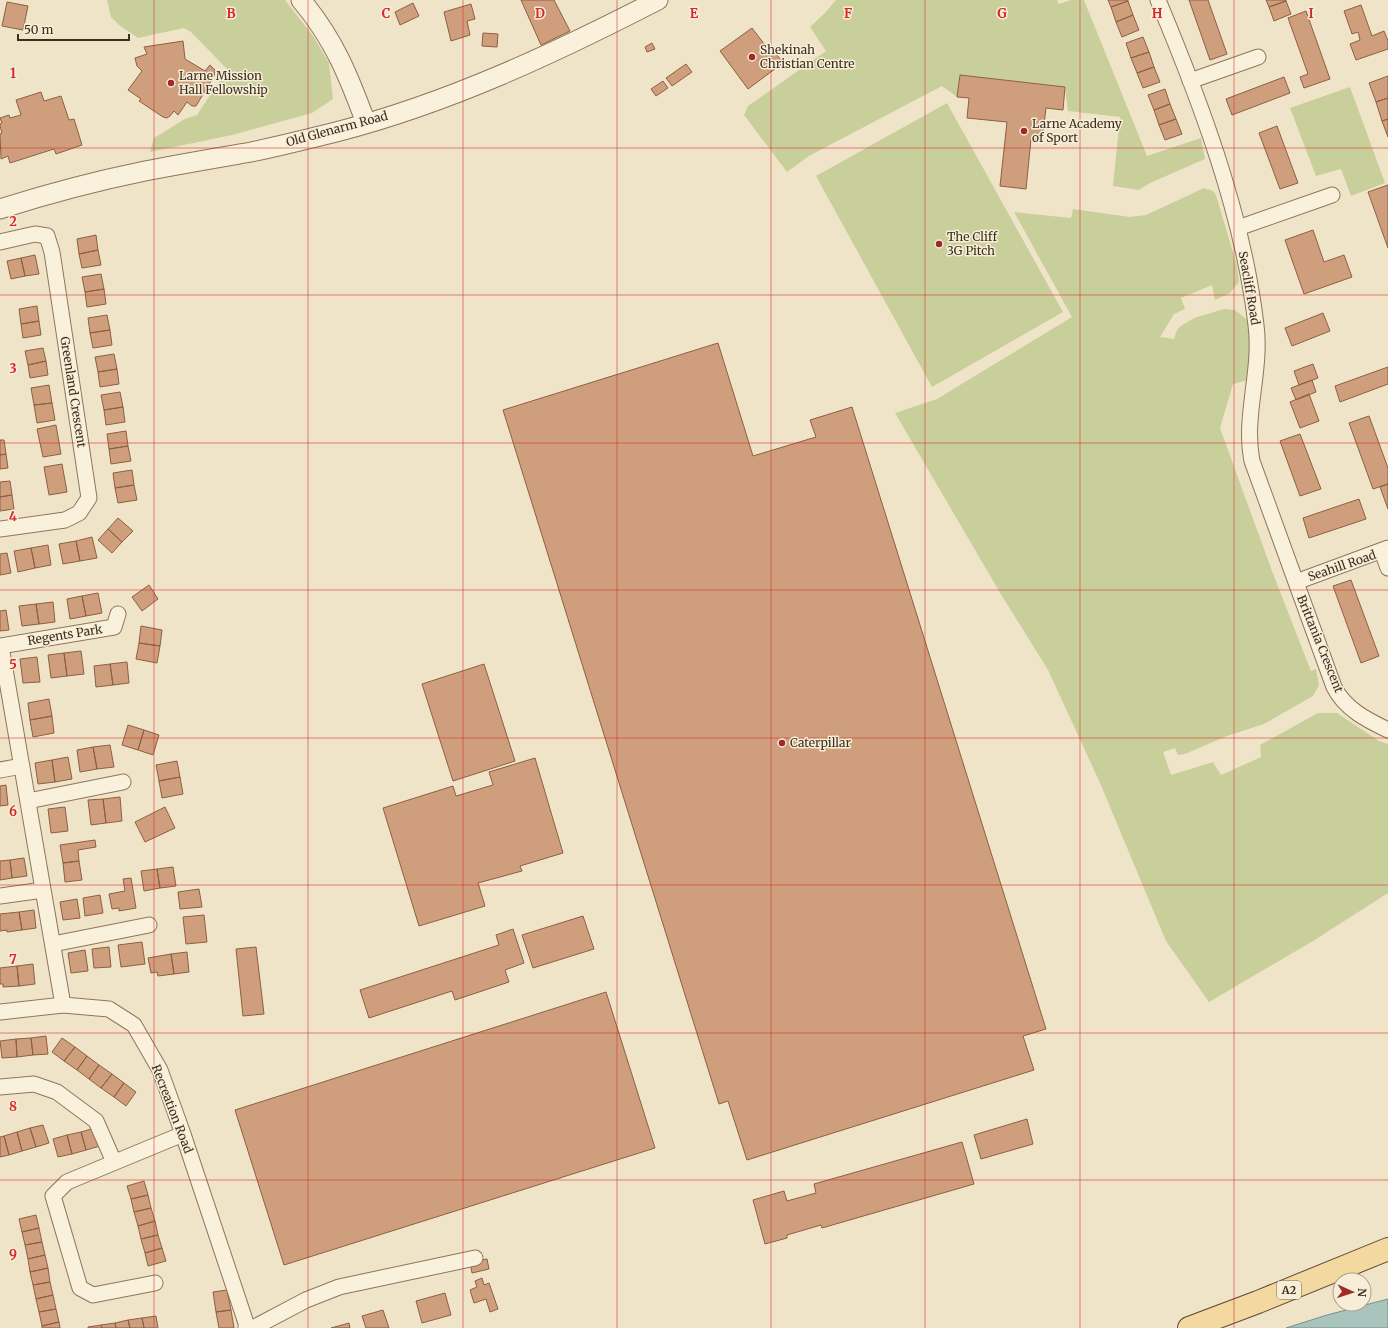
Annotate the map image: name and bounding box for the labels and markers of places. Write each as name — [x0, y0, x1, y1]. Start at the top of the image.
place label: Shekinah Christian Centre — [760, 42, 855, 71]
marker: Shekinah Christian Centre — [747, 52, 757, 62]
place label: Larne Mission Hall Fellowship — [179, 68, 268, 97]
marker: Larne Mission Hall Fellowship — [166, 78, 176, 88]
place label: Larne Academy of Sport — [1032, 116, 1122, 145]
marker: Larne Academy of Sport — [1019, 126, 1029, 136]
place label: The Cliff 3G Pitch — [947, 229, 997, 258]
marker: The Cliff 3G Pitch — [934, 239, 944, 249]
place label: Caterpillar — [790, 735, 851, 750]
marker: Caterpillar — [777, 738, 787, 748]

